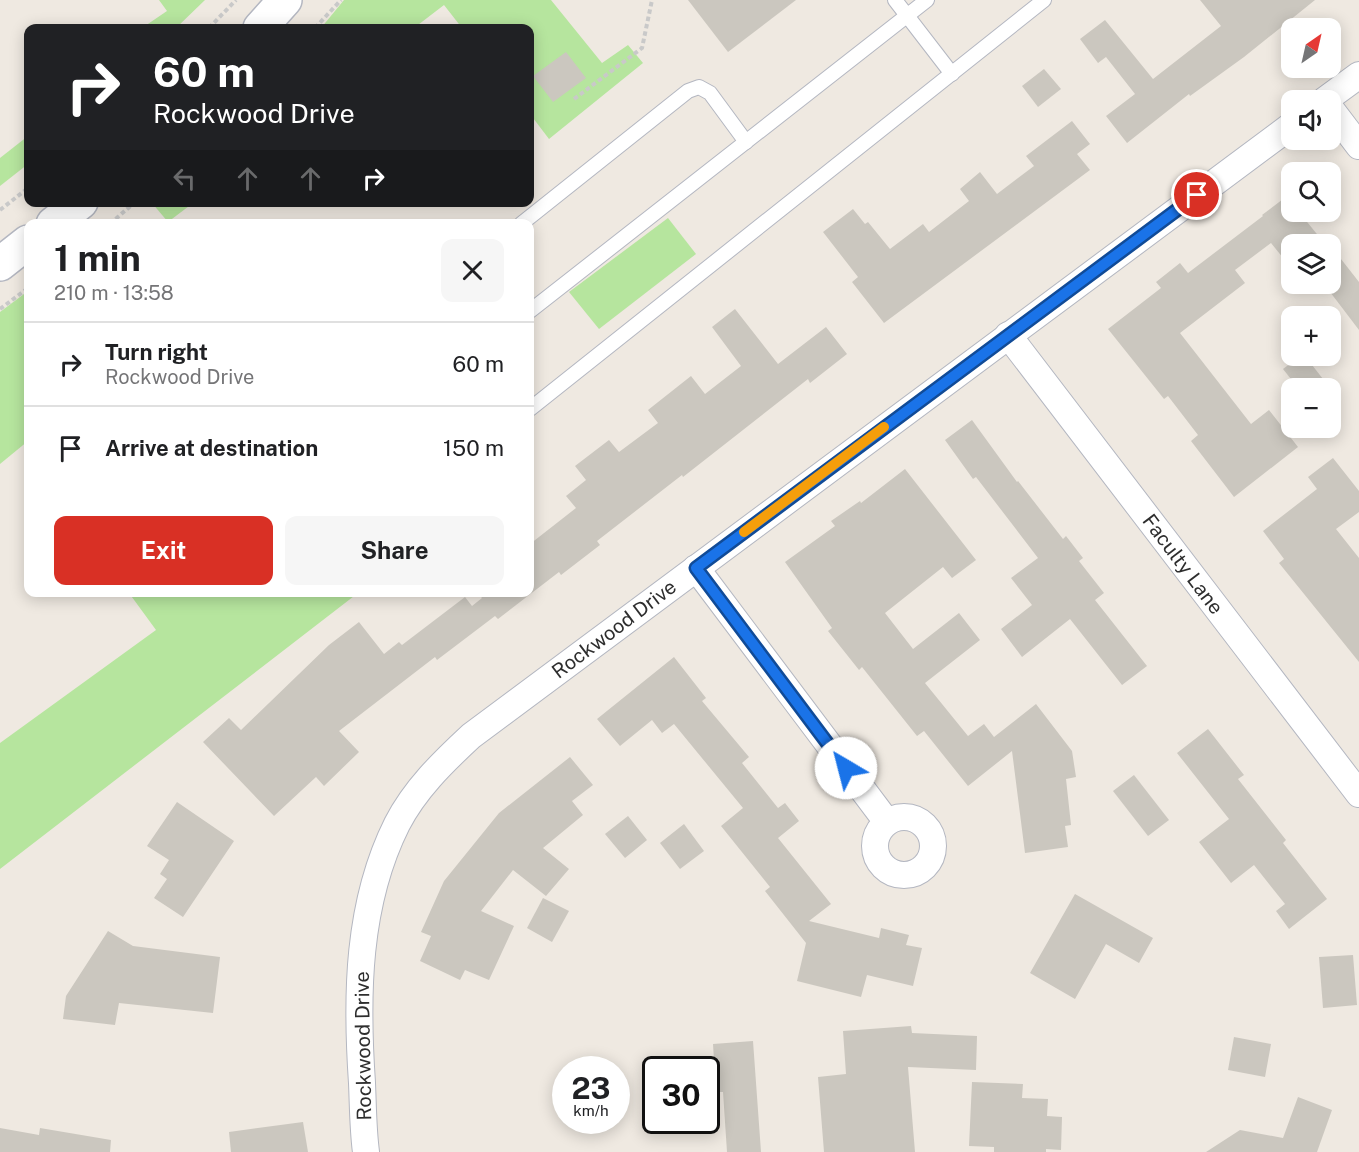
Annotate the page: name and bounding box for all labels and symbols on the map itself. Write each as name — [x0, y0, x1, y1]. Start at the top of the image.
north arrow — [1281, 18, 1341, 78]
pin — [1171, 169, 1222, 220]
street label: Faculty Lane — [1138, 509, 1228, 619]
street label: Rockwood Drive — [547, 574, 681, 684]
position arrow — [814, 736, 878, 800]
street label: Rockwood Drive — [350, 971, 376, 1121]
speed limit sign: 30 — [642, 1056, 720, 1134]

